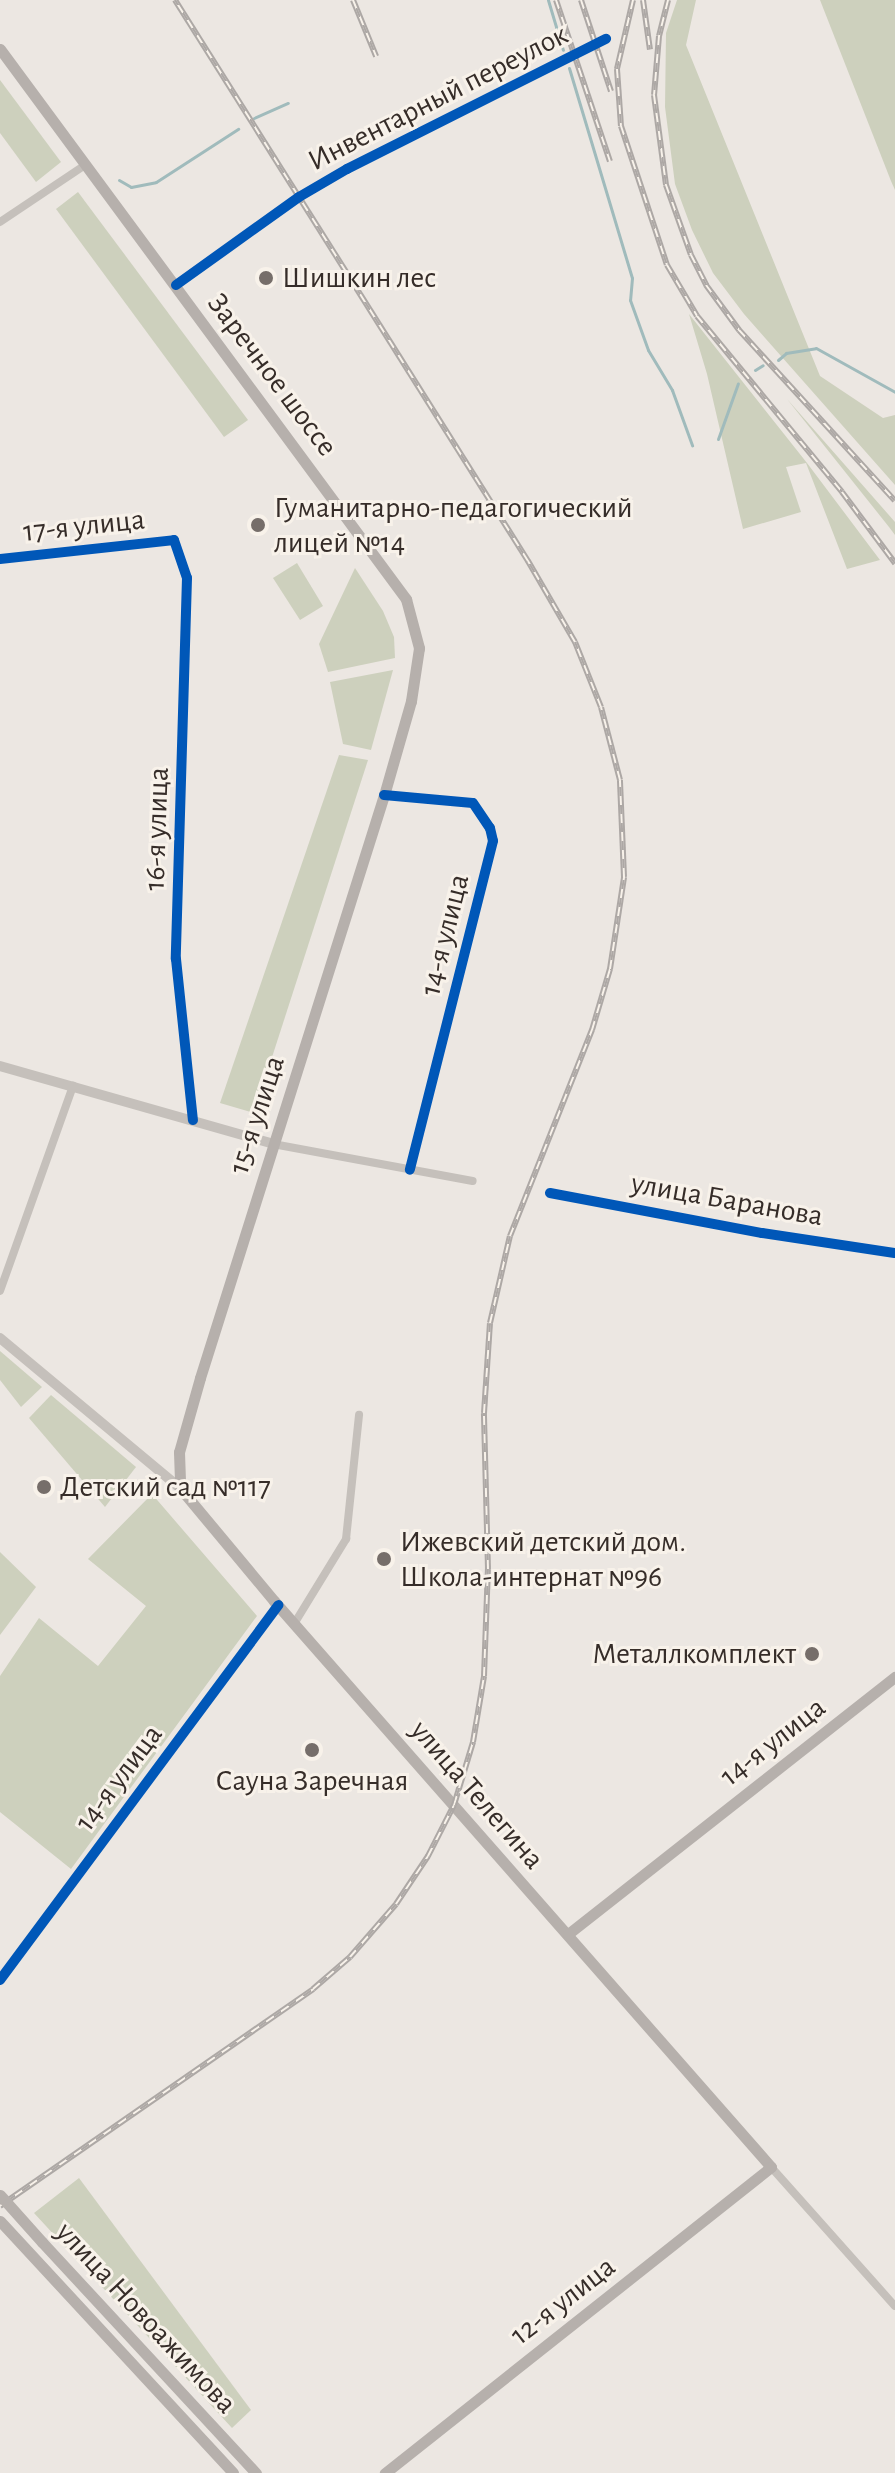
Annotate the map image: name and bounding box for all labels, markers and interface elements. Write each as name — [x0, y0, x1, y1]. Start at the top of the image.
street label: Инвентарный переулок — [302, 17, 574, 179]
place label: Шишкин лес — [282, 260, 436, 296]
marker: Шишкин лес — [257, 269, 275, 287]
street label: Заречное шоссе — [199, 286, 345, 464]
place label: Гуманитарно-педагогический лицей №14 — [274, 490, 633, 560]
street label: 17-я улица — [21, 502, 147, 550]
marker: Гуманитарно-педагогический лицей №14 — [249, 516, 267, 534]
street label: 16-я улица — [137, 767, 177, 891]
street label: 14-я улица — [413, 870, 477, 1000]
street label: 15-я улица — [221, 1051, 293, 1179]
street label: улица Баранова — [628, 1165, 826, 1235]
place label: Детский сад №117 — [60, 1469, 271, 1505]
marker: Детский сад №117 — [35, 1478, 53, 1496]
place label: Ижевский детский дом. Школа-интернат №96 — [400, 1524, 686, 1594]
marker: Ижевский детский дом. Школа-интернат №96 — [375, 1550, 393, 1568]
place label: Металлкомплект — [592, 1636, 796, 1672]
marker: Металлкомплект — [803, 1645, 821, 1663]
street label: 14-я улица — [713, 1690, 833, 1794]
street label: улица Телегина — [402, 1713, 552, 1877]
street label: 14-я улица — [67, 1718, 171, 1838]
marker: Сауна Заречная — [303, 1741, 321, 1759]
place label: Сауна Заречная — [216, 1763, 408, 1799]
street label: улица Новоажимова — [48, 2215, 244, 2421]
street label: 12-я улица — [503, 2249, 623, 2353]

